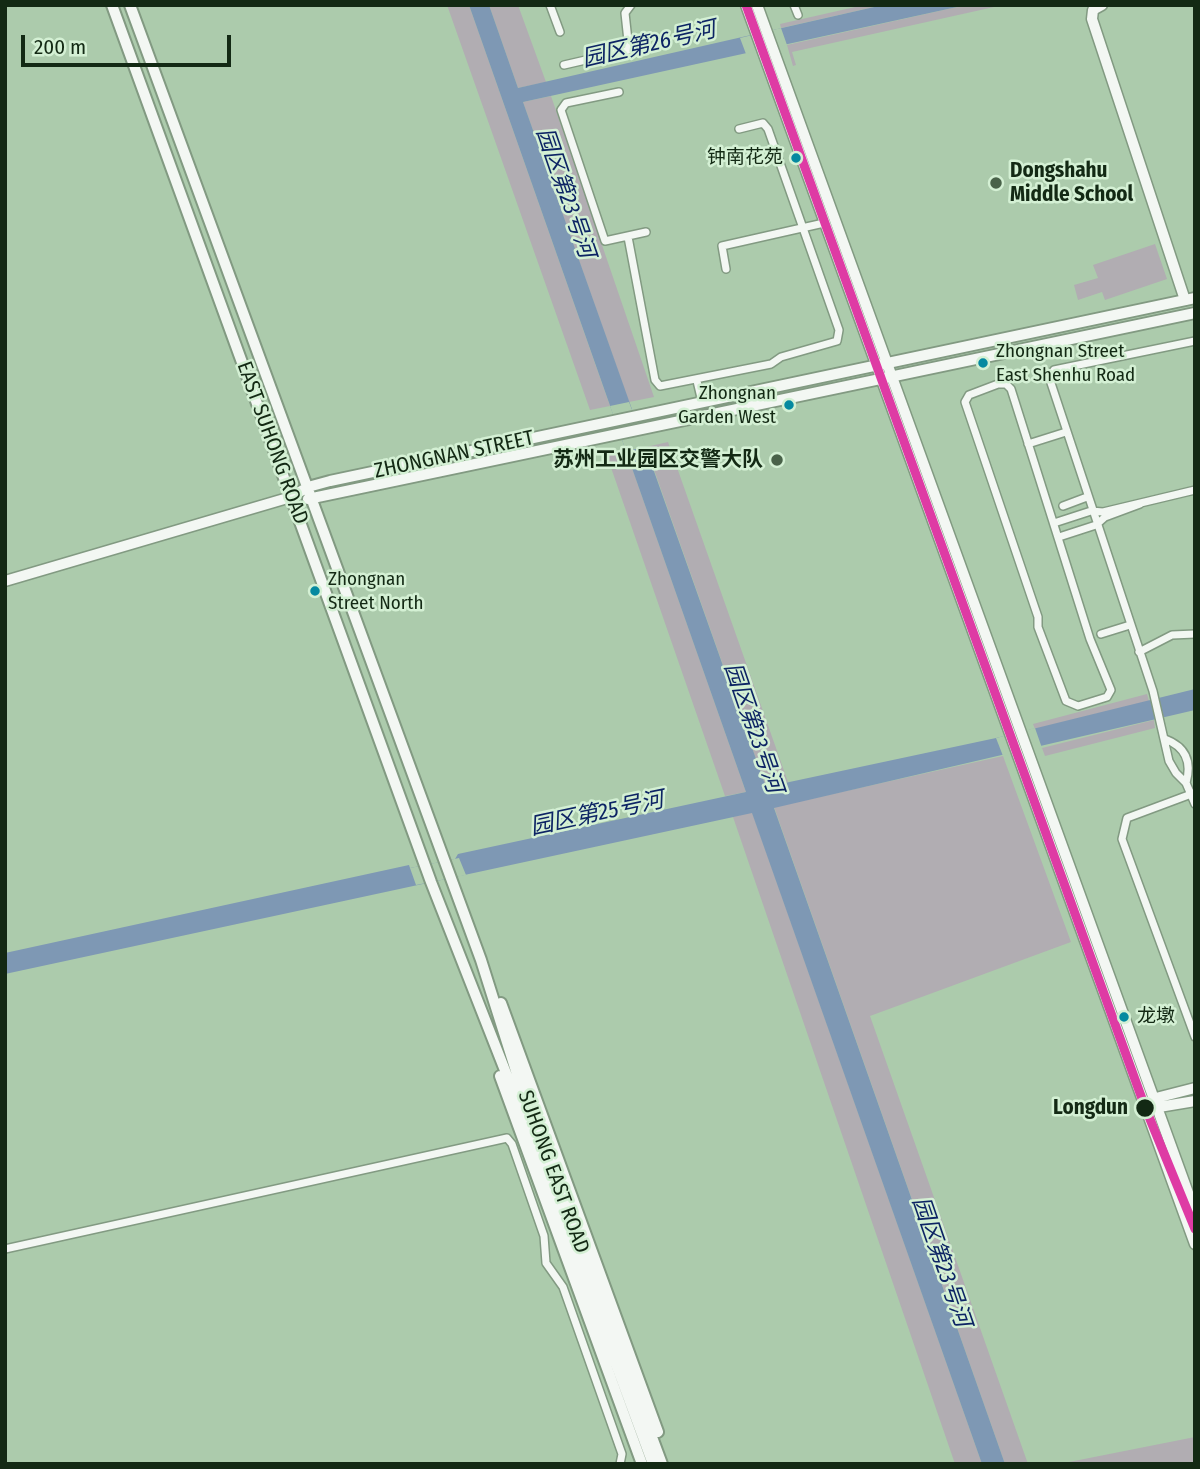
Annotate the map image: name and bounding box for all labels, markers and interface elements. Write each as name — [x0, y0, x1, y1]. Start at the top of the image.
water label: 园区第26号河 — [579, 16, 719, 74]
scale bar — [24, 21, 234, 65]
text: 200 m — [34, 34, 86, 60]
water label: 园区第23号河 — [530, 124, 600, 262]
place label: 钟南花苑 — [707, 147, 783, 169]
marker: 钟南花苑 — [789, 151, 803, 165]
place label: Dongshahu Middle School — [1010, 158, 1133, 208]
marker: Dongshahu Middle School — [988, 175, 1004, 191]
place label: Zhongnan Street East Shenhu Road — [996, 341, 1135, 385]
marker: Zhongnan Street East Shenhu Road — [976, 356, 990, 370]
street label: EAST SUHONG ROAD — [231, 358, 313, 528]
place label: Zhongnan Garden West — [678, 383, 776, 427]
marker: Zhongnan Garden West — [782, 398, 796, 412]
street label: ZHONGNAN STREET — [372, 426, 536, 484]
place label: 苏州工业园区交警大队 — [553, 447, 763, 473]
marker: 苏州工业园区交警大队 — [769, 452, 785, 468]
place label: Zhongnan Street North — [328, 569, 424, 613]
marker: Zhongnan Street North — [308, 584, 322, 598]
water label: 园区第23号河 — [718, 659, 788, 797]
water label: 园区第25号河 — [528, 786, 666, 842]
place label: 龙墩 — [1137, 1006, 1175, 1028]
marker: 龙墩 — [1117, 1010, 1131, 1024]
street label: SUHONG EAST ROAD — [512, 1087, 594, 1257]
place label: Longdun — [1053, 1095, 1128, 1121]
marker: Longdun — [1134, 1097, 1156, 1119]
water label: 园区第23号河 — [906, 1193, 976, 1331]

